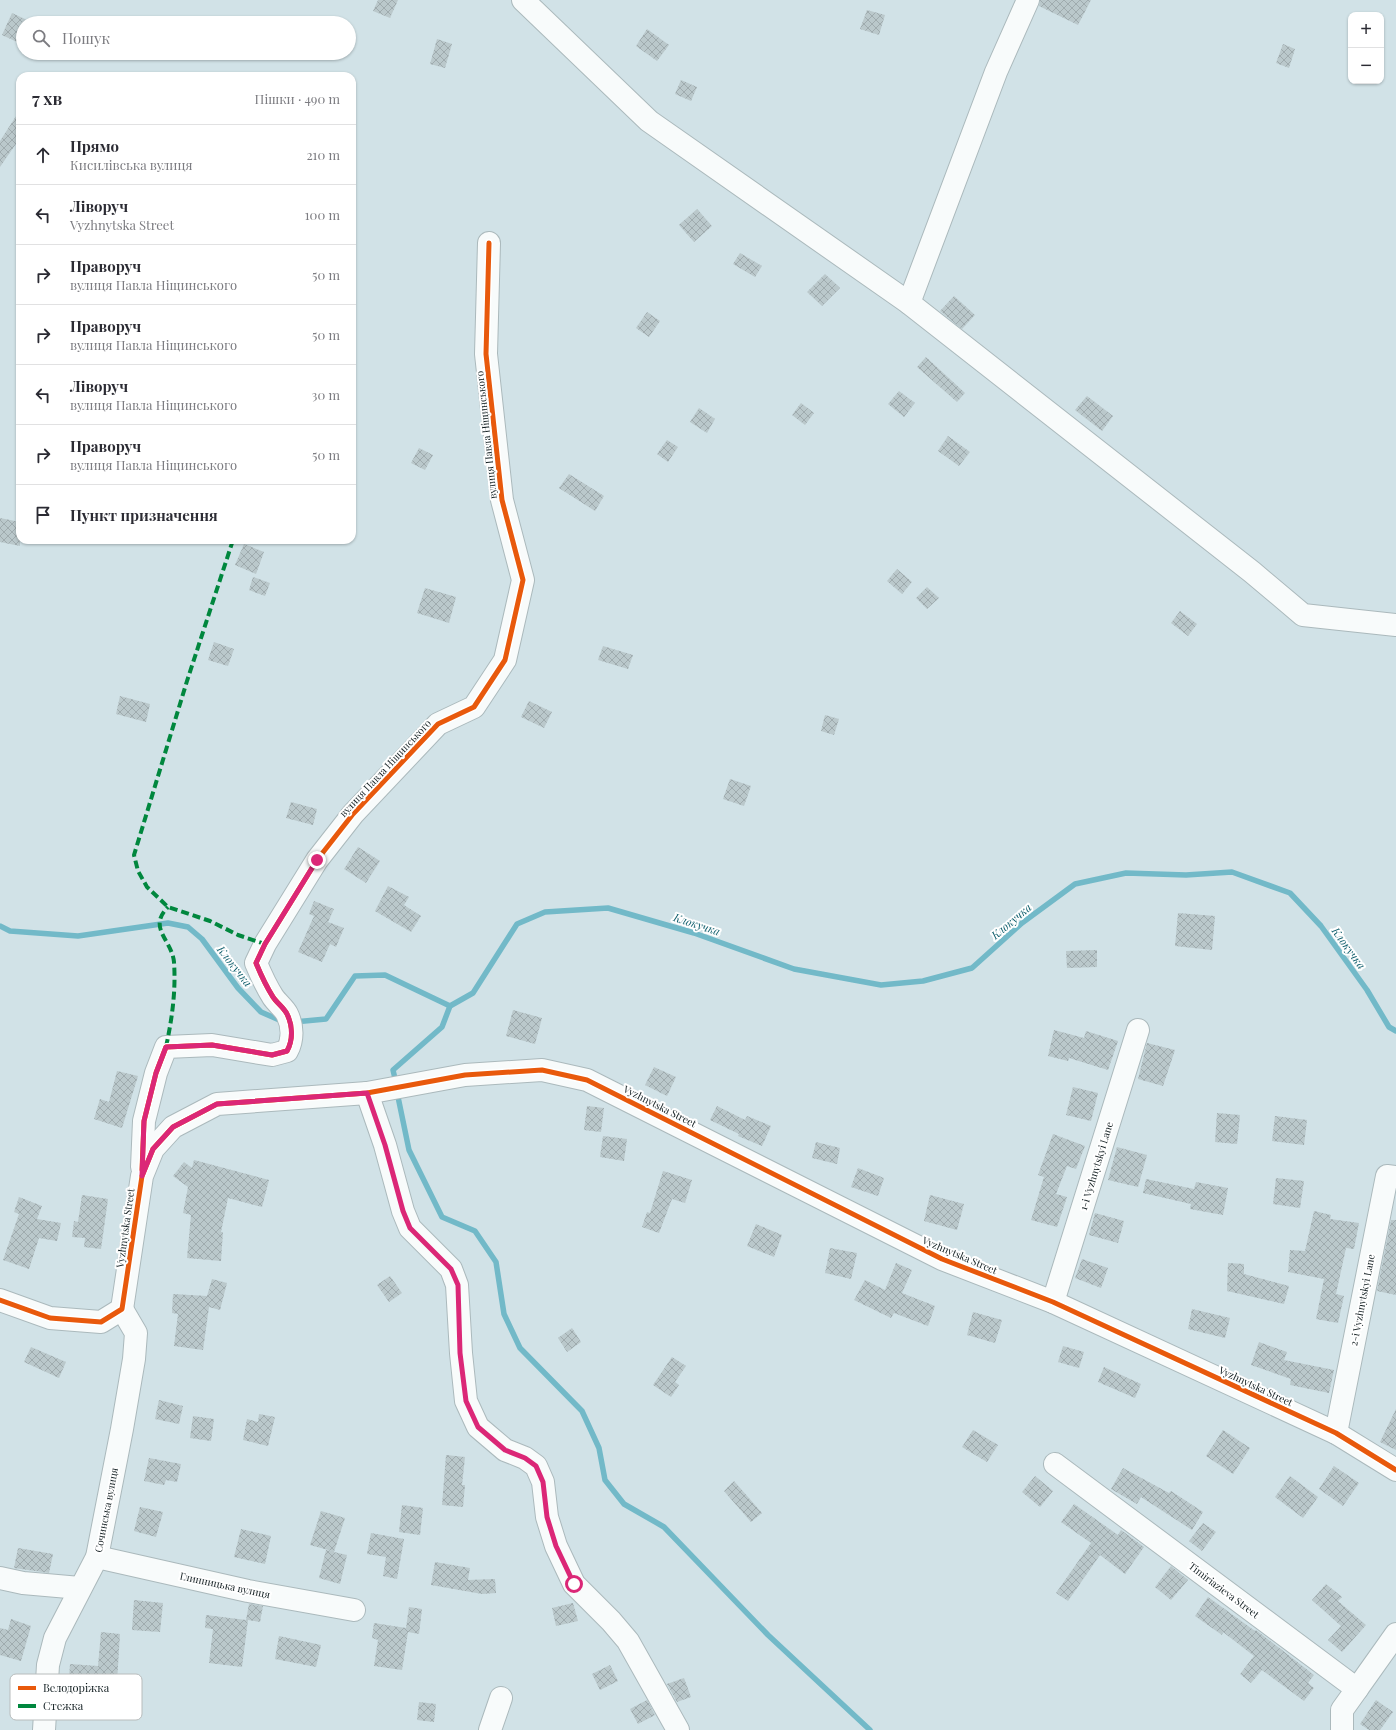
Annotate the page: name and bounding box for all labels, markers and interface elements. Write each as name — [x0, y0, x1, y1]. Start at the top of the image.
map controls — [1348, 12, 1384, 84]
button: + — [1348, 12, 1384, 48]
search box — [16, 16, 356, 60]
icon: search — [30, 27, 52, 49]
text: Пошук — [62, 28, 110, 48]
button: − — [1348, 48, 1384, 84]
text: 7 хв — [32, 87, 62, 109]
text: Пішки · 490 m — [255, 90, 340, 107]
text: Прямо — [70, 136, 119, 156]
icon: ahead — [32, 144, 54, 166]
text: 210 m — [306, 146, 340, 163]
text: Кисилівська вулиця — [70, 156, 192, 173]
text: Ліворуч — [70, 196, 128, 216]
icon: left — [32, 204, 54, 226]
text: 100 m — [305, 206, 340, 223]
text: Vyzhnytska Street — [70, 216, 174, 233]
text: Праворуч — [70, 256, 141, 276]
icon: right — [32, 264, 54, 286]
text: 50 m — [312, 266, 340, 283]
text: вулиця Павла Ніщинського — [70, 276, 237, 293]
text: Праворуч — [70, 316, 141, 336]
icon: right — [32, 324, 54, 346]
text: 50 m — [312, 326, 340, 343]
text: вулиця Павла Ніщинського — [70, 336, 237, 353]
street label: вулиця Павла Ніщинського — [472, 370, 500, 500]
text: Ліворуч — [70, 376, 128, 396]
icon: left — [32, 384, 54, 406]
text: 30 m — [312, 386, 340, 403]
text: вулиця Павла Ніщинського — [70, 396, 237, 413]
text: Праворуч — [70, 436, 141, 456]
icon: right — [32, 444, 54, 466]
text: 50 m — [312, 446, 340, 463]
text: вулиця Павла Ніщинського — [70, 456, 237, 473]
icon: arrive — [32, 504, 54, 526]
text: Пункт призначення — [70, 505, 218, 525]
street label: вулиця Павла Ніщинського — [336, 716, 434, 820]
route end — [308, 851, 326, 869]
water label: Клокучка — [987, 900, 1035, 943]
water label: Клокучка — [671, 909, 723, 939]
water label: Клокучка — [1328, 923, 1369, 972]
water label: Клокучка — [214, 942, 256, 990]
street label: Vyzhnytska Street — [620, 1081, 699, 1131]
street label: 1-i Vyzhnytskyi Lane — [1076, 1120, 1116, 1212]
street label: Vyzhnytska Street — [112, 1187, 138, 1270]
street label: Vyzhnytska Street — [920, 1233, 1000, 1277]
street label: 2-i Vyzhnytskyi Lane — [1346, 1253, 1378, 1347]
street label: Vyzhnytska Street — [1216, 1362, 1296, 1409]
street label: Сочинська вулиця — [91, 1466, 121, 1554]
street label: Timiriazieva Street — [1186, 1559, 1263, 1621]
street label: Глинницька вулиця — [179, 1569, 272, 1602]
route start — [565, 1575, 583, 1593]
legend — [10, 1674, 142, 1720]
text: Велодоріжка — [43, 1680, 110, 1695]
text: Стежка — [43, 1698, 84, 1713]

